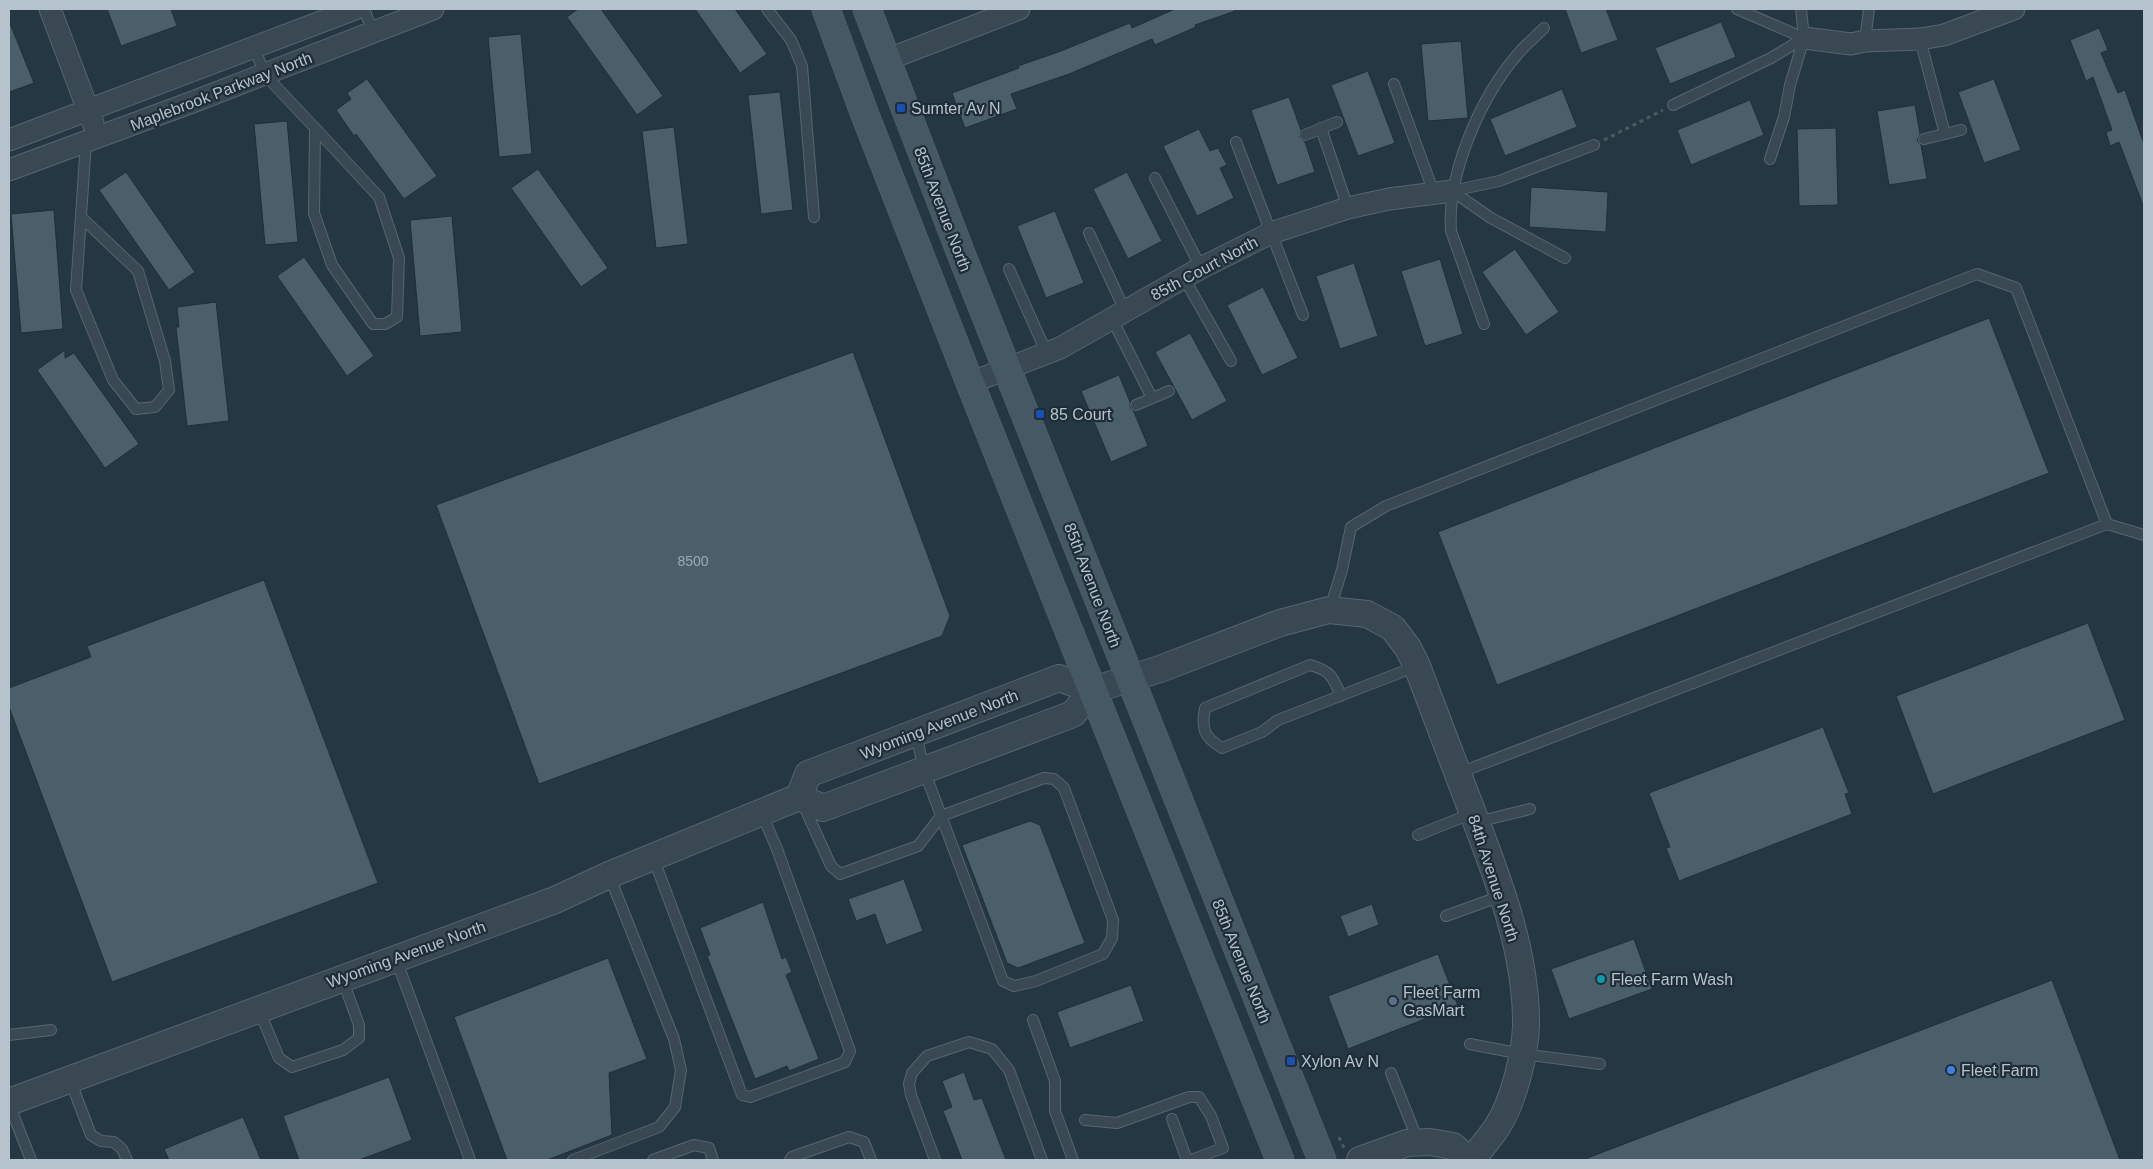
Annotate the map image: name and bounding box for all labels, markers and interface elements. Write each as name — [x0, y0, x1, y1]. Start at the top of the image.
street label: Maplebrook Parkway North — [128, 49, 314, 134]
place label: Sumter Av N — [911, 100, 1001, 117]
marker: Sumter Av N — [895, 102, 907, 114]
street label: 85th Avenue North — [911, 144, 974, 274]
street label: 85th Court North — [1148, 233, 1260, 304]
place label: 85 Court — [1050, 406, 1112, 423]
marker: 85 Court — [1034, 408, 1046, 420]
street label: 85th Avenue North — [1061, 520, 1124, 650]
house number: 8500 — [677, 553, 709, 569]
street label: Wyoming Avenue North — [858, 686, 1020, 762]
street label: 84th Avenue North — [1465, 813, 1522, 944]
street label: 85th Avenue North — [1209, 897, 1274, 1026]
street label: Wyoming Avenue North — [324, 918, 488, 991]
place label: Fleet Farm Wash — [1611, 971, 1733, 988]
marker: Fleet Farm Wash — [1595, 973, 1607, 985]
place label: Fleet Farm GasMart — [1403, 984, 1480, 1019]
marker: Fleet Farm GasMart — [1387, 995, 1399, 1007]
place label: Xylon Av N — [1301, 1053, 1379, 1070]
marker: Xylon Av N — [1285, 1055, 1297, 1067]
place label: Fleet Farm — [1961, 1062, 2038, 1079]
marker: Fleet Farm — [1945, 1064, 1957, 1076]

